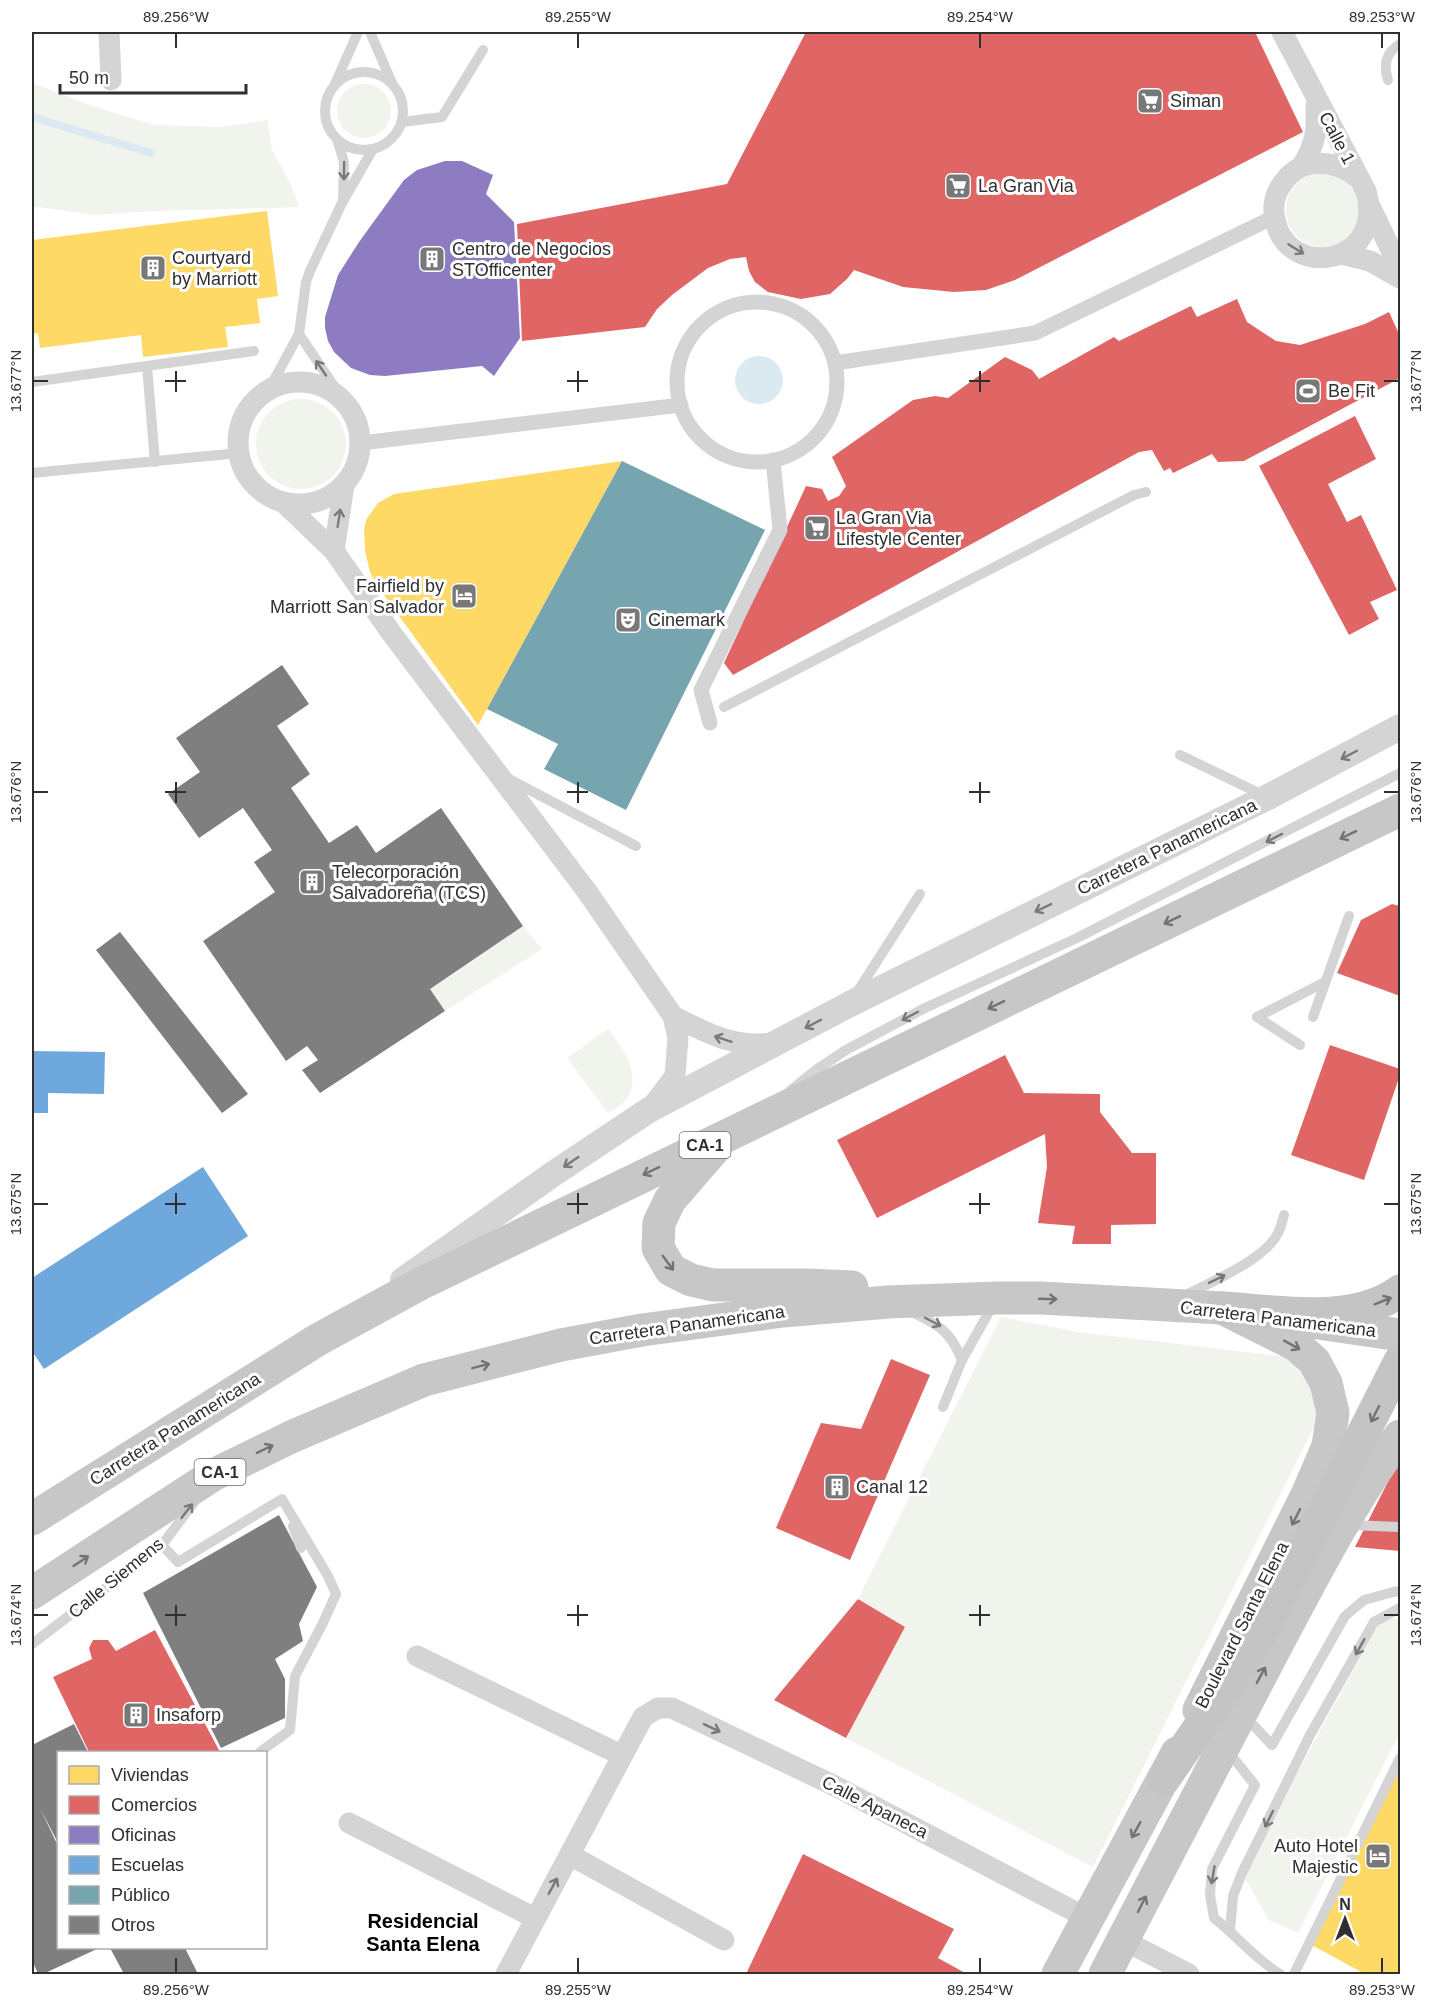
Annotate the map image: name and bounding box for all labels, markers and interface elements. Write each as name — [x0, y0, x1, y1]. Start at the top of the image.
text: 89.256°W — [143, 8, 210, 25]
text: 89.255°W — [545, 8, 612, 25]
text: 89.254°W — [947, 8, 1014, 25]
text: 89.253°W — [1349, 8, 1416, 25]
scale bar — [60, 57, 246, 95]
text: 50 m — [69, 68, 109, 88]
supermarket icon: Siman — [1135, 86, 1165, 116]
place label: Siman — [1170, 91, 1221, 111]
street label: Calle 1 — [1315, 109, 1359, 167]
one-way arrow — [338, 160, 349, 180]
supermarket icon: La Gran Via — [943, 171, 973, 201]
place label: La Gran Via — [978, 176, 1075, 196]
place label: Centro de Negocios STOfficenter — [452, 239, 611, 280]
one-way arrow — [1287, 243, 1304, 255]
building icon: Centro de Negocios STOfficenter — [417, 244, 447, 274]
place label: Courtyard by Marriott — [172, 248, 257, 289]
building icon: Courtyard by Marriott — [138, 253, 168, 283]
text: 13.677°N — [7, 350, 24, 412]
text: 13.677°N — [1407, 350, 1424, 412]
one-way arrow — [315, 360, 327, 377]
sports icon: Be Fit — [1293, 376, 1323, 406]
place label: Be Fit — [1328, 381, 1375, 401]
one-way arrow — [334, 508, 345, 528]
place label: La Gran Via Lifestyle Center — [836, 508, 961, 549]
supermarket icon: La Gran Via Lifestyle Center — [802, 513, 832, 543]
place label: Fairfield by Marriott San Salvador — [270, 576, 444, 617]
hotel icon: Fairfield by Marriott San Salvador — [449, 581, 479, 611]
theatre icon: Cinemark — [613, 605, 643, 635]
place label: Cinemark — [648, 610, 726, 630]
one-way arrow — [1341, 749, 1358, 761]
text: 13.676°N — [7, 761, 24, 823]
text: 13.676°N — [1407, 761, 1424, 823]
street label: Carretera Panamericana — [1074, 794, 1261, 899]
one-way arrow — [1339, 830, 1357, 842]
one-way arrow — [1265, 833, 1283, 844]
place label: Telecorporación Salvadoreña (TCS) — [332, 862, 486, 903]
building icon: Telecorporación Salvadoreña (TCS) — [297, 867, 327, 897]
one-way arrow — [1035, 903, 1053, 915]
one-way arrow — [1164, 915, 1182, 927]
one-way arrow — [988, 999, 1006, 1011]
one-way arrow — [902, 1010, 919, 1022]
one-way arrow — [804, 1019, 822, 1030]
one-way arrow — [714, 1033, 733, 1044]
road number: CA-1 — [680, 1132, 730, 1158]
one-way arrow — [563, 1156, 579, 1168]
one-way arrow — [642, 1166, 660, 1178]
text: 13.675°N — [7, 1173, 24, 1235]
text: 13.675°N — [1407, 1173, 1424, 1235]
one-way arrow — [662, 1254, 674, 1270]
one-way arrow — [1208, 1273, 1225, 1285]
one-way arrow — [1037, 1293, 1057, 1304]
one-way arrow — [1373, 1294, 1391, 1305]
street label: Carretera Panamericana — [1179, 1297, 1378, 1341]
street label: Carretera Panamericana — [588, 1301, 787, 1349]
one-way arrow — [923, 1317, 941, 1328]
one-way arrow — [1283, 1339, 1300, 1351]
one-way arrow — [471, 1359, 490, 1371]
street label: Carretera Panamericana — [86, 1368, 265, 1490]
one-way arrow — [1368, 1404, 1380, 1422]
one-way arrow — [256, 1443, 274, 1455]
road number: CA-1 — [194, 1459, 246, 1485]
building icon: Canal 12 — [822, 1472, 852, 1502]
place label: Canal 12 — [856, 1477, 928, 1497]
one-way arrow — [180, 1504, 193, 1520]
one-way arrow — [1290, 1508, 1302, 1525]
street label: Calle Siemens — [65, 1534, 167, 1622]
street label: Boulevard Santa Elena — [1191, 1538, 1293, 1712]
one-way arrow — [72, 1555, 88, 1567]
text: 13.674°N — [7, 1584, 24, 1646]
text: 13.674°N — [1407, 1584, 1424, 1646]
one-way arrow — [1354, 1638, 1366, 1655]
one-way arrow — [1256, 1667, 1267, 1685]
building icon: Insaforp — [121, 1700, 151, 1730]
place label: Insaforp — [156, 1705, 221, 1725]
one-way arrow — [702, 1722, 720, 1734]
legend — [57, 1751, 267, 1949]
text: Viviendas — [111, 1765, 189, 1785]
street label: Calle Apaneca — [819, 1772, 932, 1843]
text: Comercios — [111, 1795, 197, 1815]
one-way arrow — [1262, 1810, 1274, 1828]
one-way arrow — [1130, 1821, 1142, 1838]
text: Oficinas — [111, 1825, 176, 1845]
place label: Auto Hotel Majestic — [1274, 1836, 1358, 1877]
hotel icon: Auto Hotel Majestic — [1363, 1841, 1393, 1871]
text: Escuelas — [111, 1855, 184, 1875]
one-way arrow — [1207, 1865, 1218, 1884]
one-way arrow — [547, 1878, 559, 1895]
text: Público — [111, 1885, 170, 1905]
north arrow — [1315, 1889, 1375, 1949]
one-way arrow — [1136, 1895, 1148, 1913]
text: N — [1339, 1896, 1351, 1913]
district label: Residencial Santa Elena — [366, 1910, 481, 1955]
text: Otros — [111, 1915, 155, 1935]
text: 89.256°W — [143, 1981, 210, 1998]
text: 89.255°W — [545, 1981, 612, 1998]
text: 89.254°W — [947, 1981, 1014, 1998]
text: 89.253°W — [1349, 1981, 1416, 1998]

